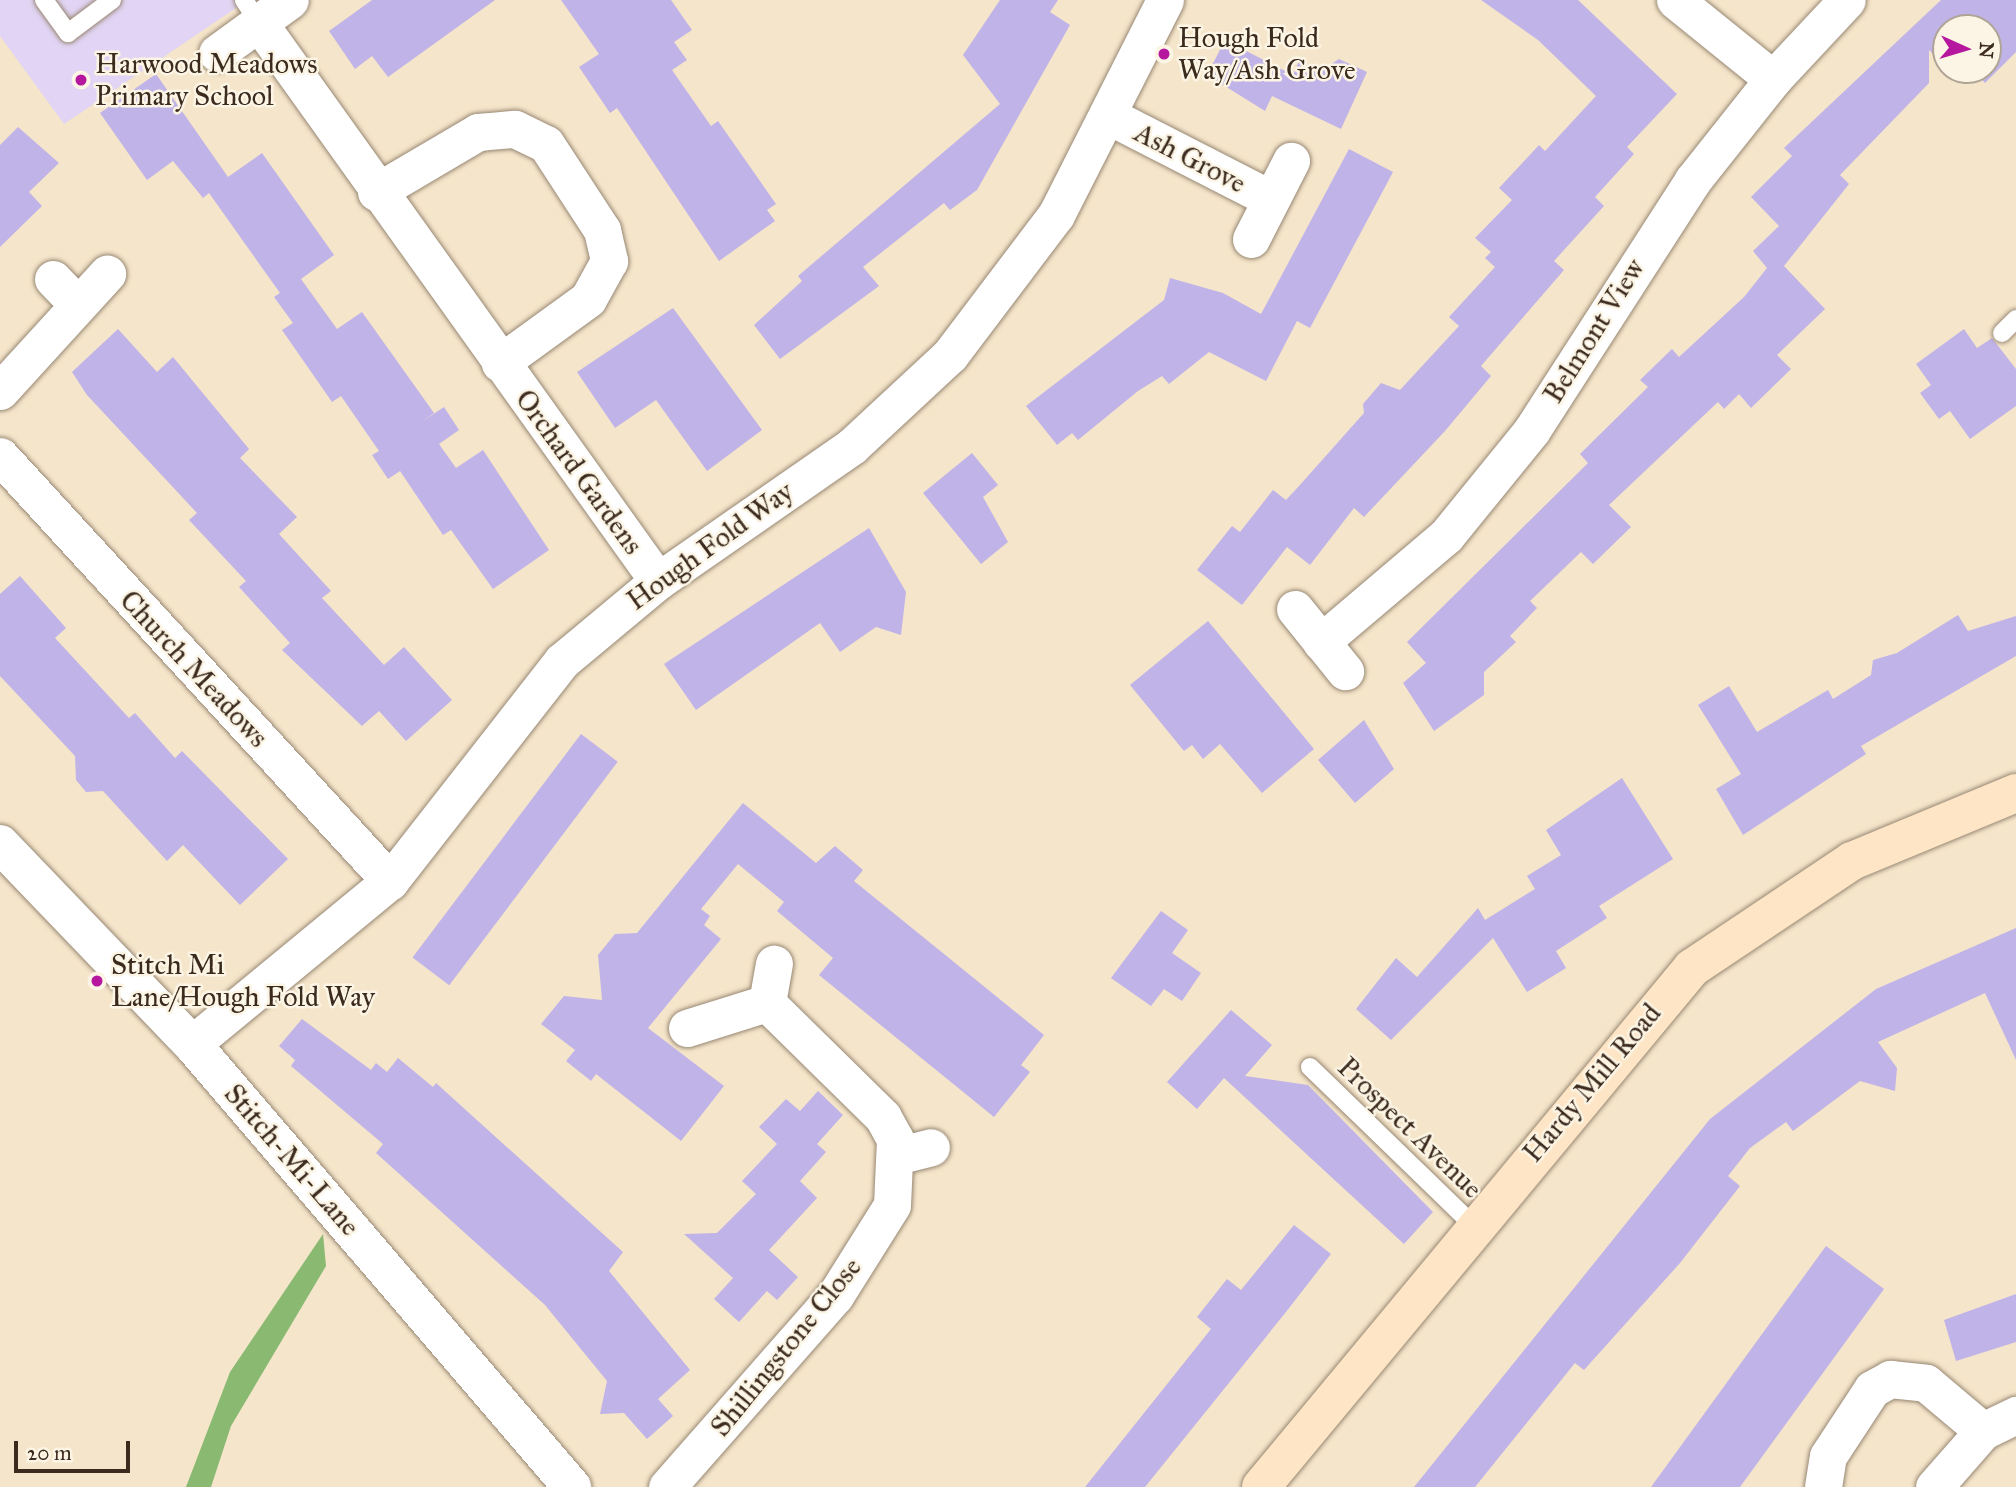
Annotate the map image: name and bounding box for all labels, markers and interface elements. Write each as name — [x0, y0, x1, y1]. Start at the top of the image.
north arrow — [1932, 14, 2002, 84]
place label: Hough Fold Way/Ash Grove — [1178, 21, 1356, 87]
text: N — [1974, 42, 1998, 59]
marker: Hough Fold Way/Ash Grove — [1156, 46, 1172, 62]
place label: Harwood Meadows Primary School — [95, 47, 318, 113]
marker: Harwood Meadows Primary School — [73, 72, 89, 88]
street label: Ash Grove — [1129, 116, 1251, 200]
street label: Belmont View — [1536, 253, 1652, 409]
street label: Orchard Gardens — [508, 383, 650, 561]
street label: Hough Fold Way — [620, 475, 800, 617]
street label: Church Meadows — [113, 584, 275, 754]
place label: Stitch Mi Lane/Hough Fold Way — [111, 948, 375, 1014]
marker: Stitch Mi Lane/Hough Fold Way — [89, 973, 105, 989]
street label: Hardy Mill Road — [1516, 997, 1668, 1169]
street label: Prospect Avenue — [1331, 1051, 1489, 1205]
street label: Stitch-Mi-Lane — [217, 1077, 367, 1243]
street label: Shillingstone Close — [704, 1251, 868, 1443]
scale bar — [18, 1428, 133, 1472]
text: 20 m — [27, 1440, 72, 1466]

